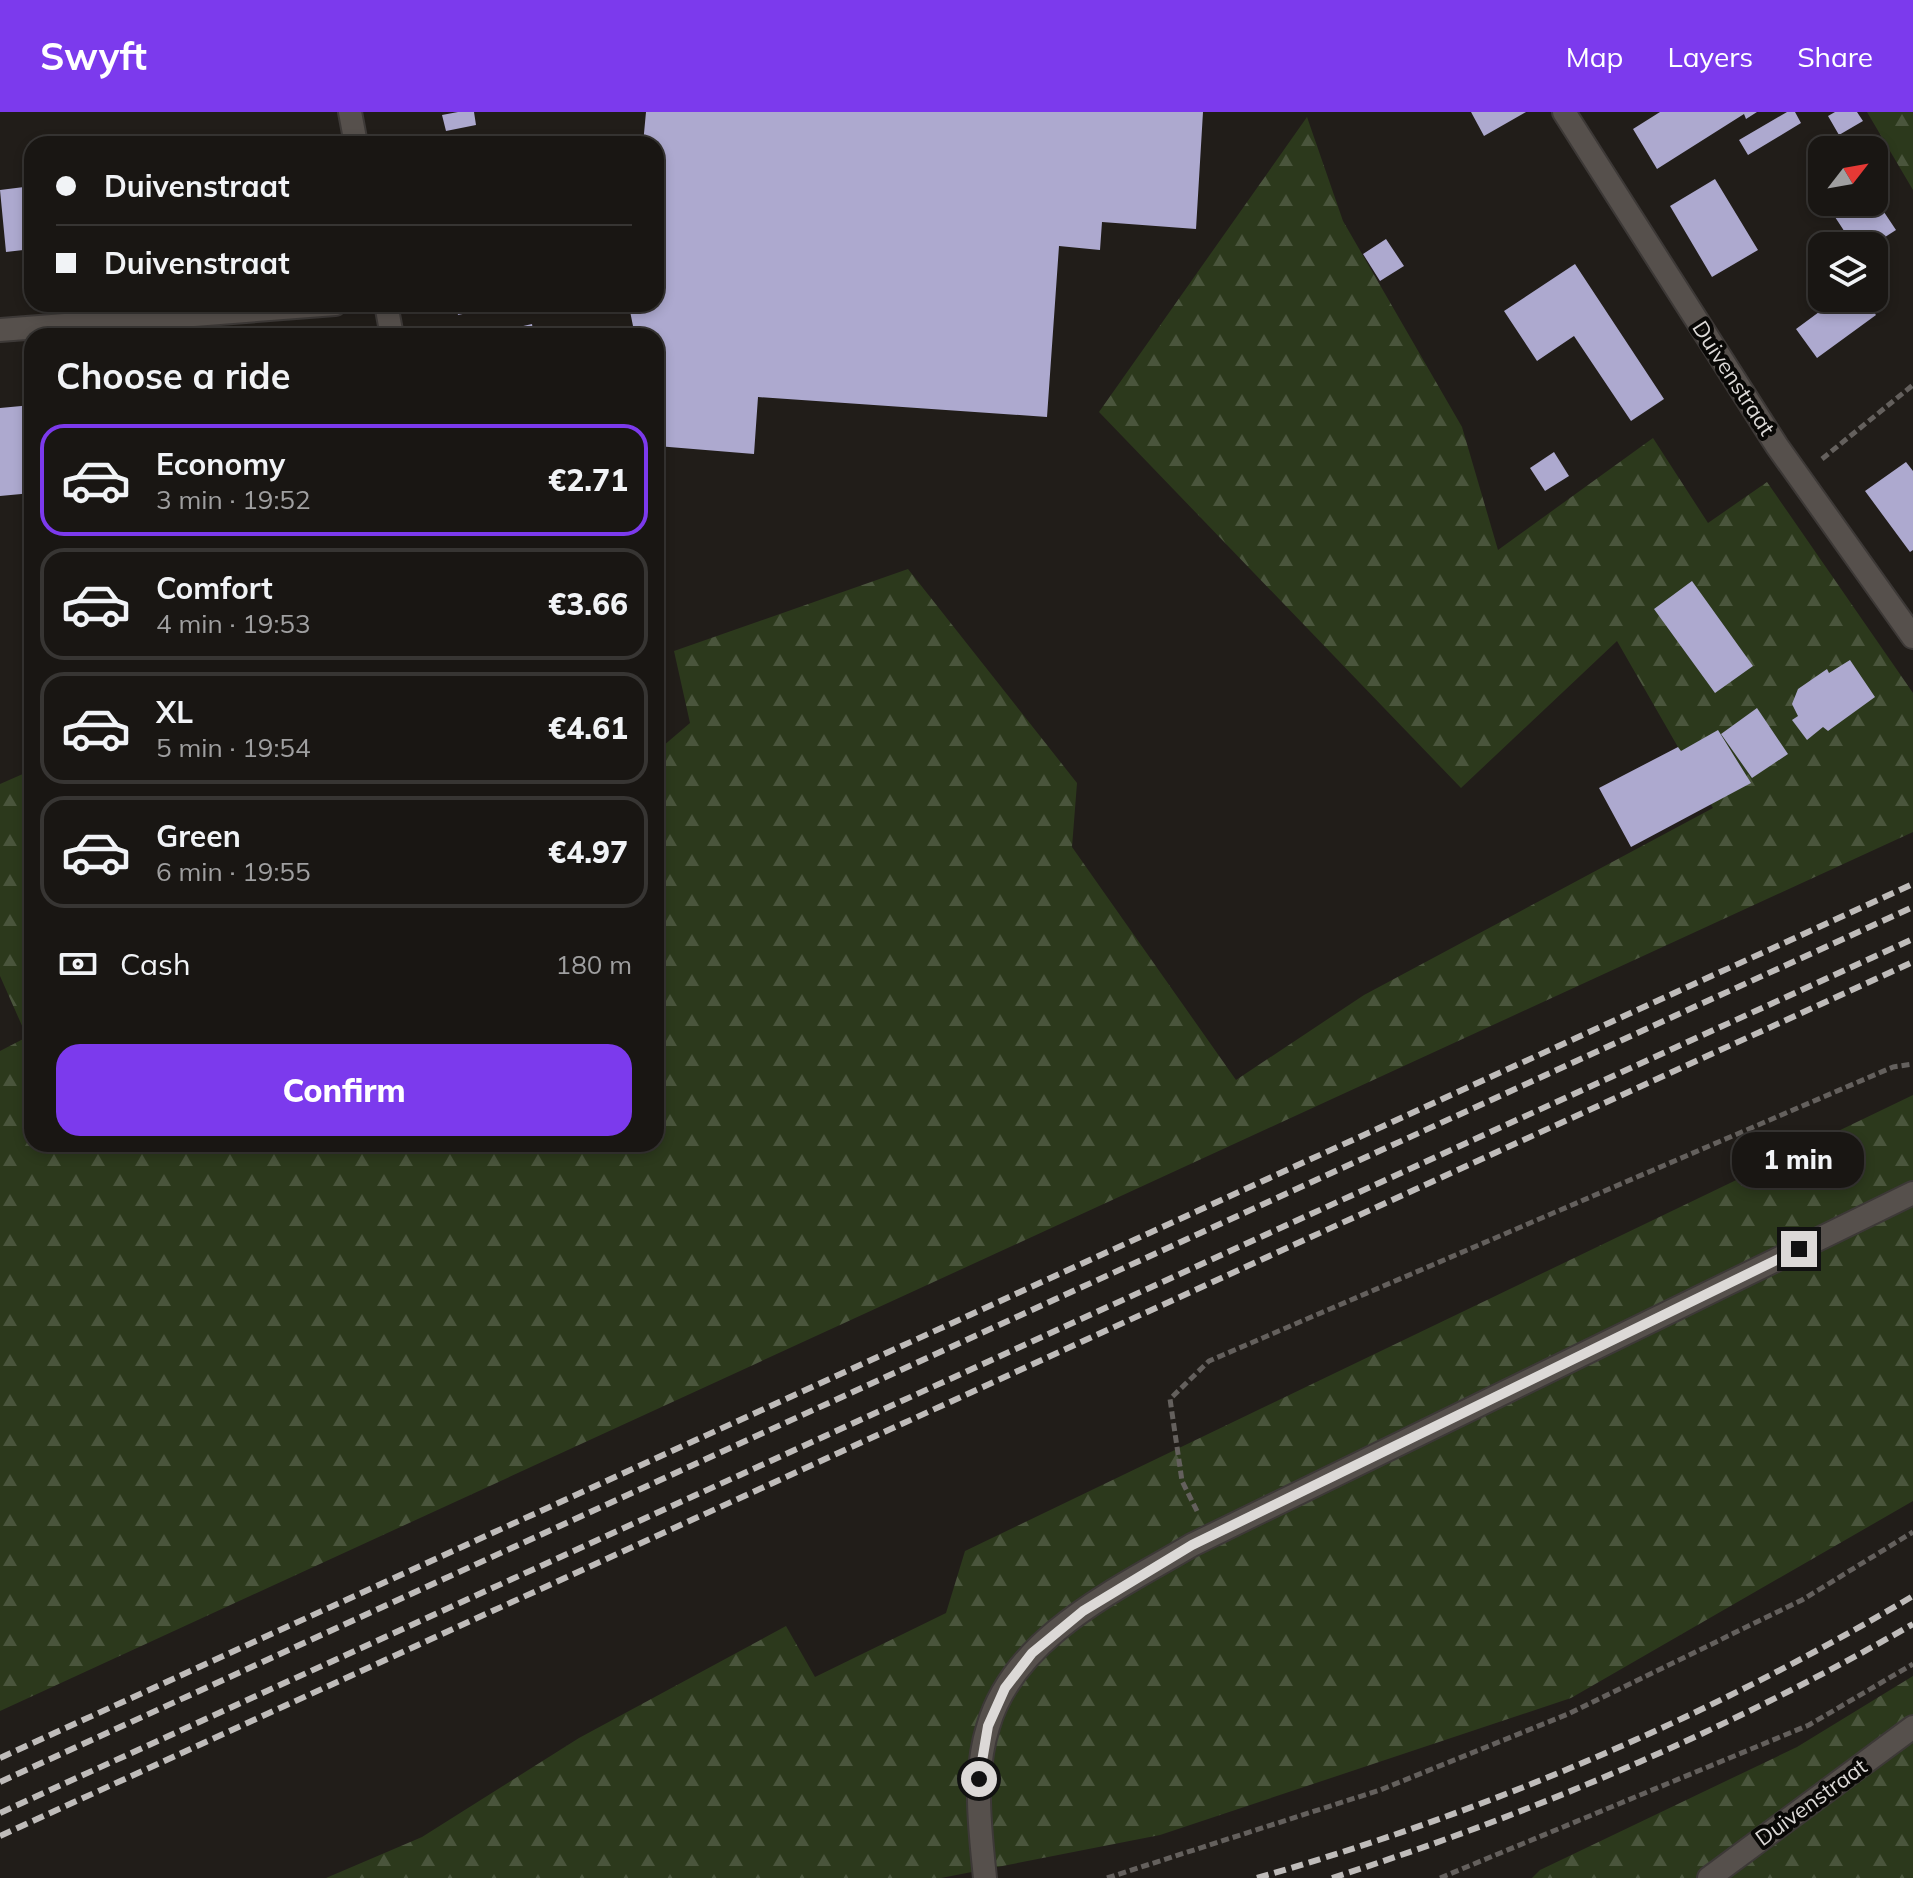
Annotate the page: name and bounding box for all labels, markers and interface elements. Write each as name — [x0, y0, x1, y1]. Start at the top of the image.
text: Swyft — [40, 32, 147, 80]
text: Map — [1566, 39, 1623, 74]
text: Layers — [1667, 39, 1753, 74]
text: Share — [1797, 39, 1873, 74]
north arrow — [1808, 136, 1888, 216]
map controls — [1808, 136, 1888, 312]
text: Duivenstraat — [104, 167, 290, 205]
button: layers — [1808, 232, 1888, 312]
text: Duivenstraat — [104, 244, 290, 282]
street label: Duivenstraat — [1687, 315, 1782, 441]
text: Choose a ride — [56, 353, 290, 398]
icon: car — [60, 444, 132, 516]
text: Economy — [156, 445, 285, 483]
text: €2.71 — [548, 461, 628, 499]
text: 3 min · 19:52 — [156, 483, 311, 516]
icon: car — [60, 568, 132, 640]
text: Comfort — [156, 569, 273, 607]
text: €3.66 — [548, 585, 628, 623]
text: 4 min · 19:53 — [156, 607, 311, 640]
icon: car — [60, 692, 132, 764]
text: XL — [156, 693, 193, 731]
text: €4.61 — [548, 709, 628, 747]
text: 5 min · 19:54 — [156, 731, 311, 764]
icon: car — [60, 816, 132, 888]
text: Green — [156, 817, 241, 855]
text: €4.97 — [548, 833, 628, 871]
text: 6 min · 19:55 — [156, 855, 311, 888]
icon: cash — [56, 942, 100, 986]
text: Cash — [120, 945, 191, 983]
text: 180 m — [556, 948, 632, 981]
button: Confirm — [56, 1044, 632, 1136]
callout: 1 min — [1733, 1133, 1865, 1189]
text: 1 min — [1763, 1143, 1833, 1176]
route end — [1781, 1231, 1817, 1267]
street label: Duivenstraat — [1750, 1752, 1873, 1852]
route start — [961, 1761, 997, 1797]

